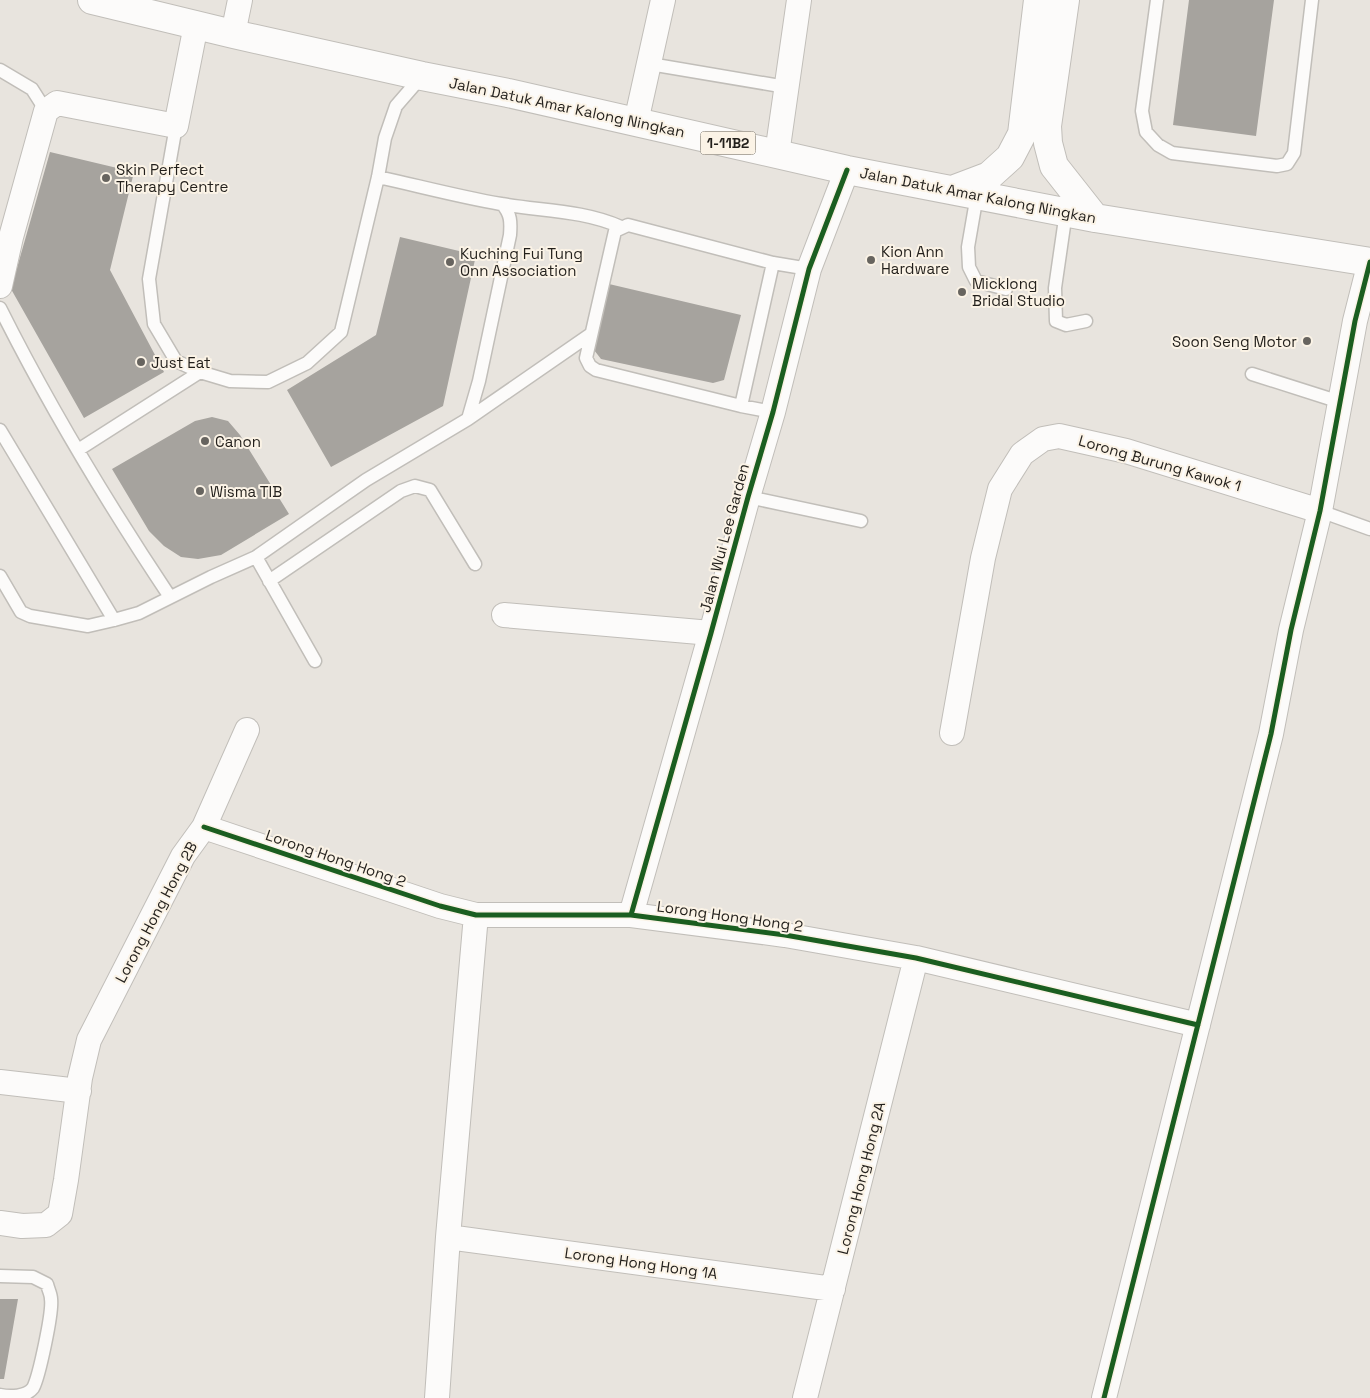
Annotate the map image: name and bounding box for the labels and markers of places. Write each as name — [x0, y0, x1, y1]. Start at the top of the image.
place label: Skin Perfect Therapy Centre — [116, 160, 228, 196]
marker: Skin Perfect Therapy Centre — [100, 172, 112, 184]
place label: Kion Ann Hardware — [881, 242, 949, 278]
place label: Kuching Fui Tung Onn Association — [460, 244, 583, 280]
marker: Kion Ann Hardware — [865, 254, 877, 266]
marker: Kuching Fui Tung Onn Association — [444, 256, 456, 268]
place label: Micklong Bridal Studio — [972, 274, 1065, 310]
marker: Micklong Bridal Studio — [956, 286, 968, 298]
place label: Soon Seng Motor — [1172, 332, 1297, 351]
marker: Soon Seng Motor — [1301, 335, 1313, 347]
place label: Just Eat — [151, 353, 211, 372]
marker: Just Eat — [135, 356, 147, 368]
place label: Canon — [215, 432, 261, 451]
marker: Canon — [199, 435, 211, 447]
place label: Wisma TIB — [210, 482, 282, 501]
marker: Wisma TIB — [194, 485, 206, 497]

